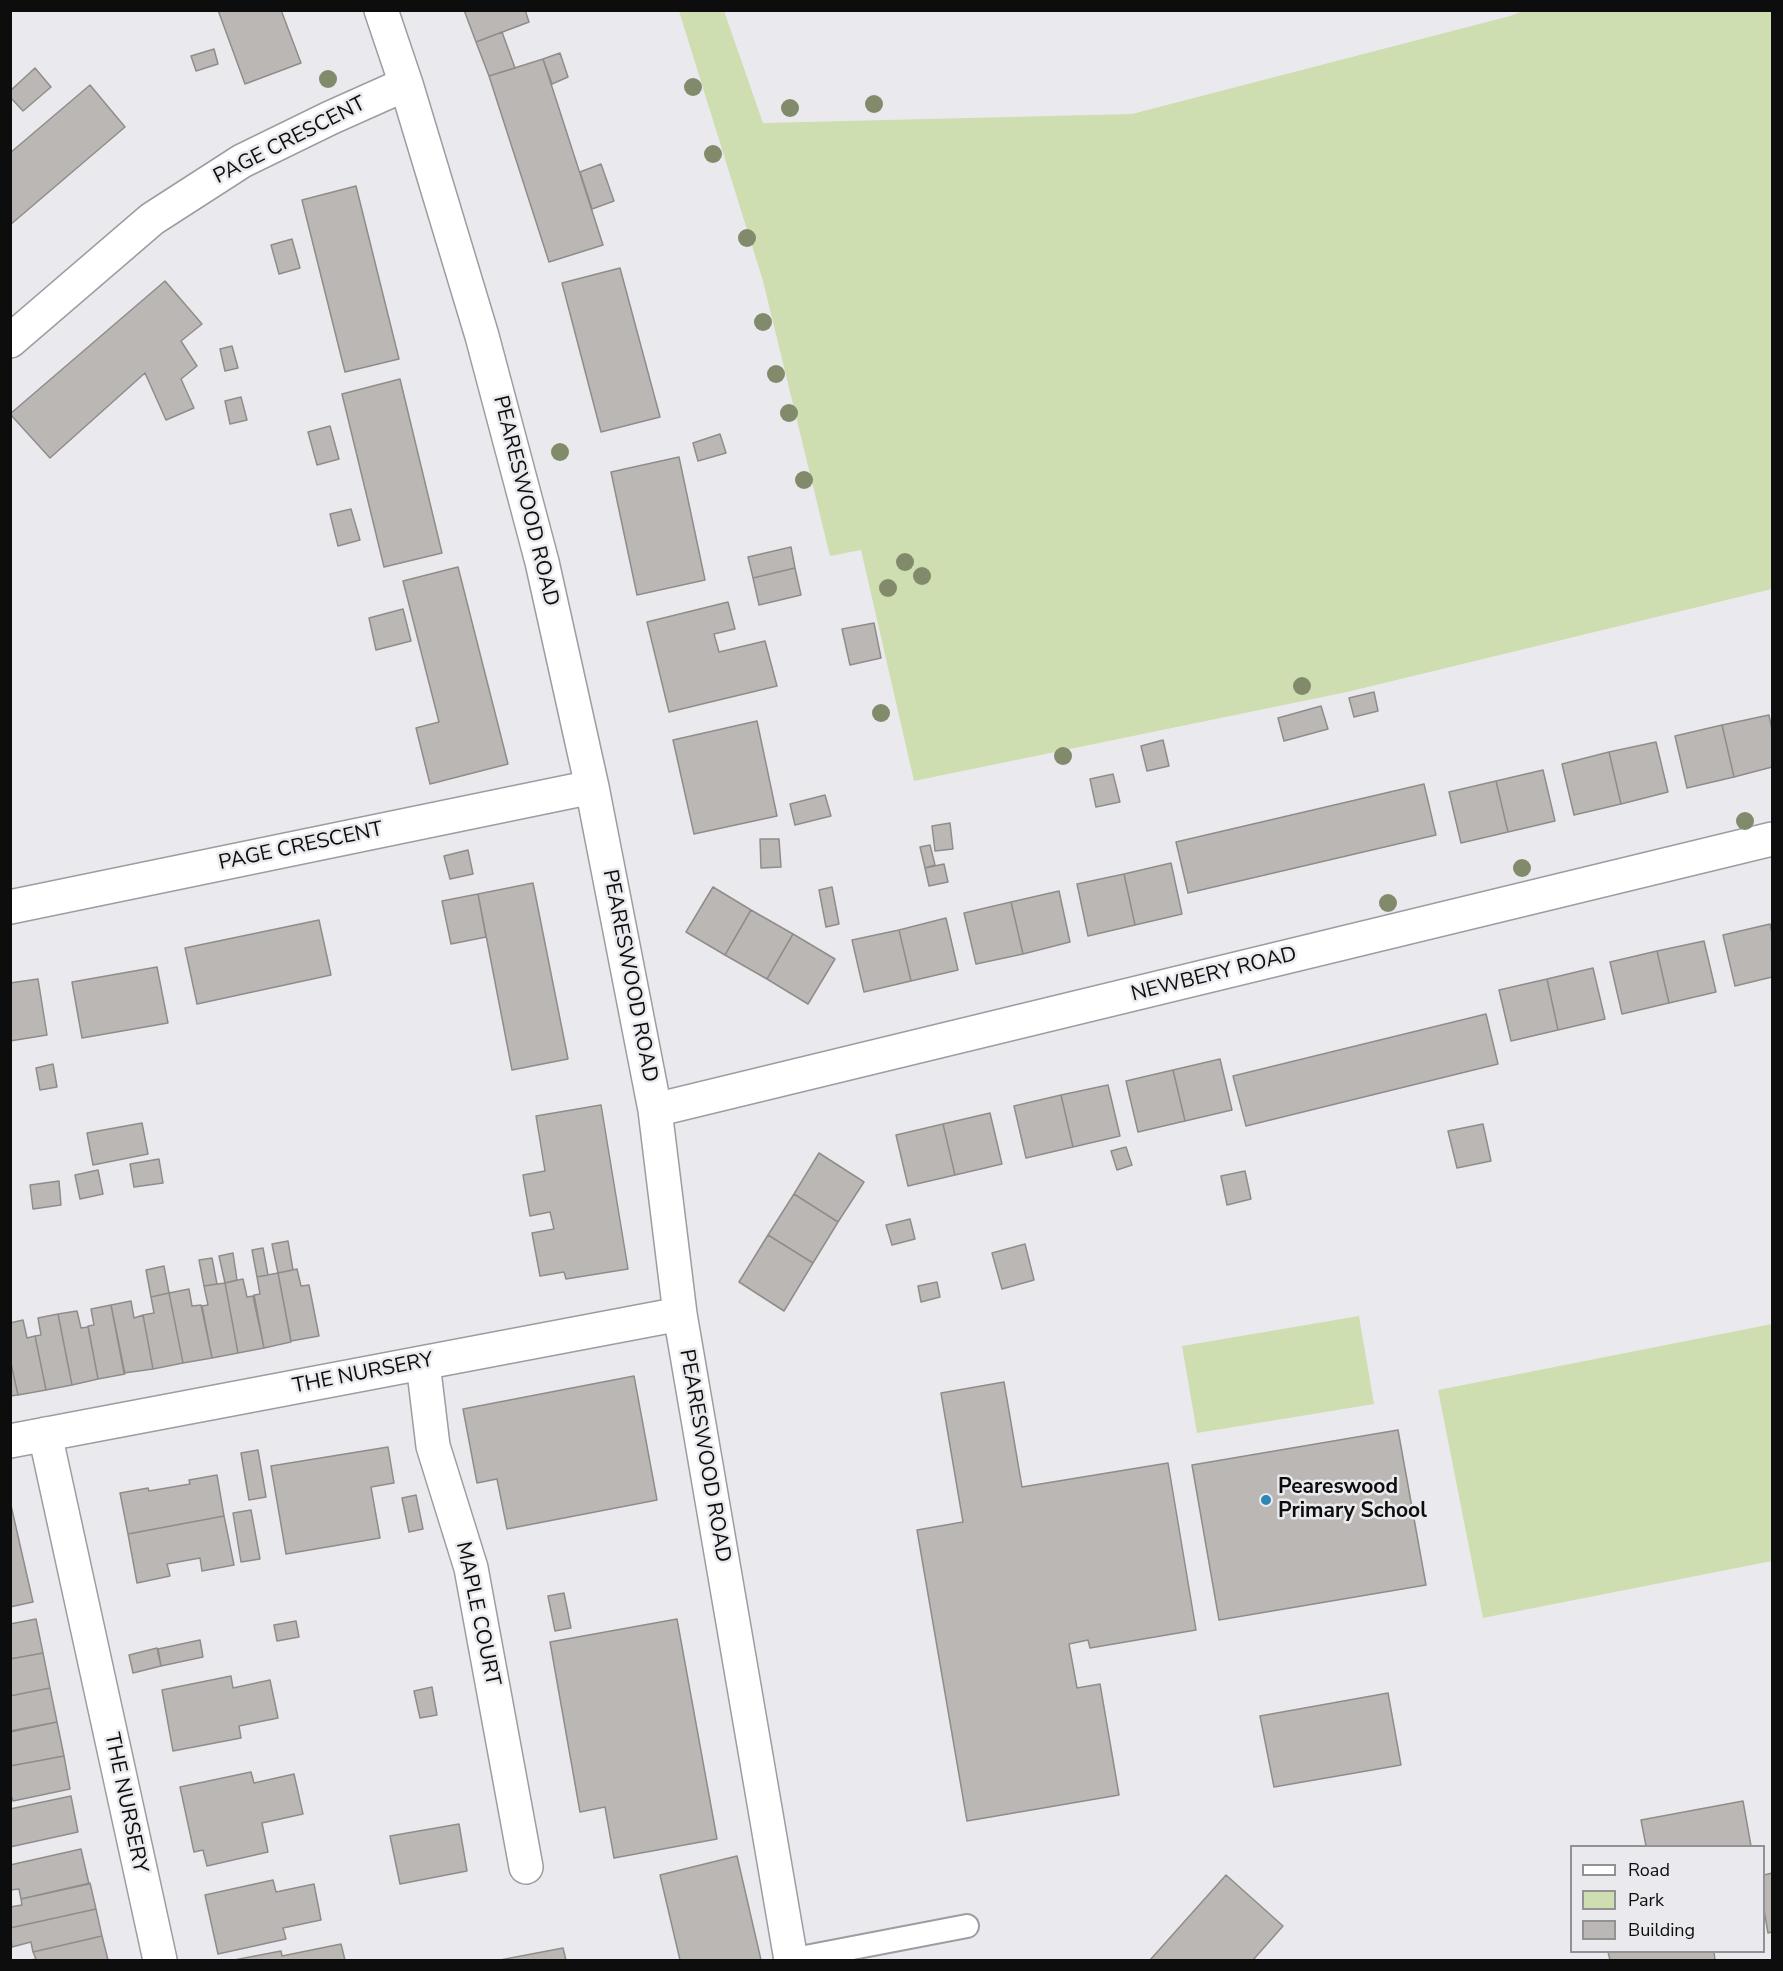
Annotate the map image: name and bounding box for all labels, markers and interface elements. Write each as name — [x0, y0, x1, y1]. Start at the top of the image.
street label: PAGE CRESCENT — [210, 92, 370, 190]
street label: PEARESWOOD ROAD — [487, 393, 563, 609]
street label: PAGE CRESCENT — [217, 817, 385, 877]
street label: PEARESWOOD ROAD — [596, 868, 662, 1084]
street label: NEWBERY ROAD — [1129, 942, 1299, 1008]
street label: PEARESWOOD ROAD — [673, 1347, 735, 1565]
street label: THE NURSERY — [291, 1348, 435, 1400]
place label: Peareswood Primary School — [1278, 1475, 1427, 1525]
marker: Peareswood Primary School — [1259, 1493, 1273, 1507]
street label: MAPLE COURT — [449, 1540, 505, 1688]
street label: THE NURSERY — [98, 1731, 152, 1875]
legend — [1570, 1845, 1765, 1953]
text: Road — [1628, 1858, 1670, 1882]
text: Park — [1628, 1888, 1664, 1912]
text: Building — [1628, 1918, 1695, 1942]

